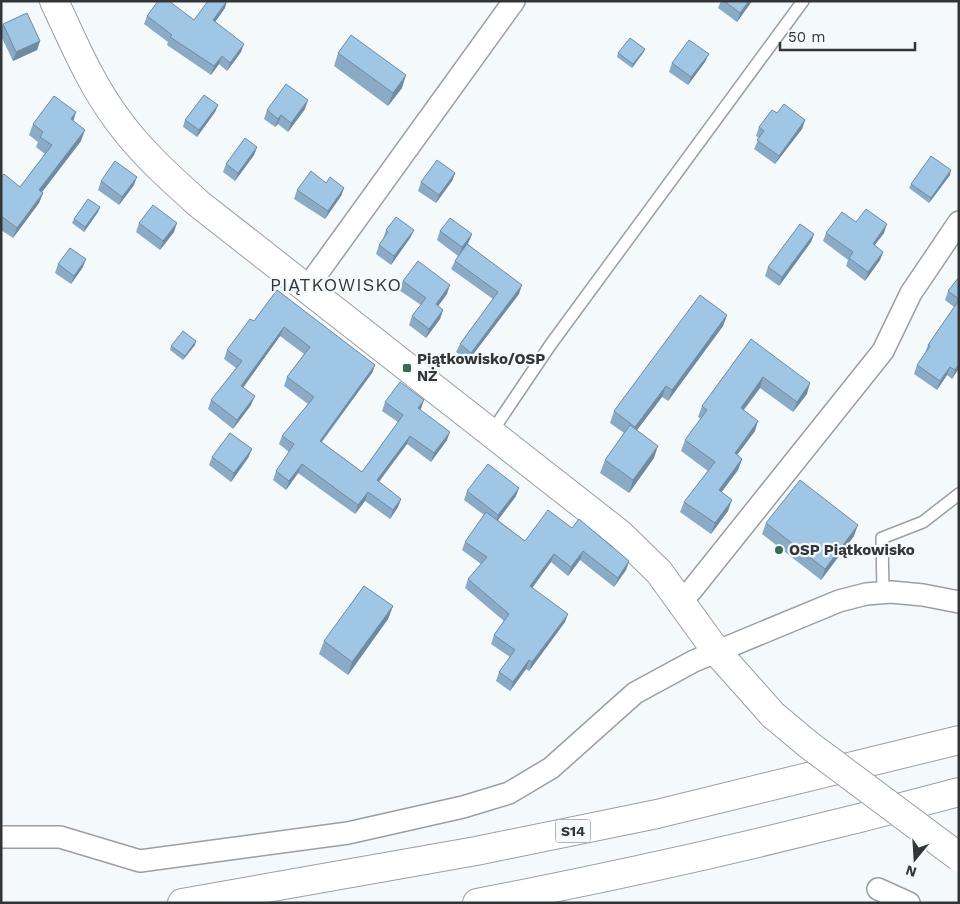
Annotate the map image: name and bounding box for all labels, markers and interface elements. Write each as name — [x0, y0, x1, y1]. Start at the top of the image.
scale bar — [780, 20, 915, 52]
text: 50 m — [788, 28, 825, 46]
district label: PIĄTKOWISKO — [270, 274, 402, 295]
place label: Piątkowisko/OSP NŻ — [417, 350, 545, 385]
marker: Piątkowisko/OSP NŻ — [401, 362, 413, 374]
place label: OSP Piątkowisko — [789, 541, 915, 559]
marker: OSP Piątkowisko — [773, 544, 785, 556]
road number: S14 — [556, 819, 590, 842]
north arrow — [890, 834, 940, 884]
text: N — [904, 862, 918, 881]

